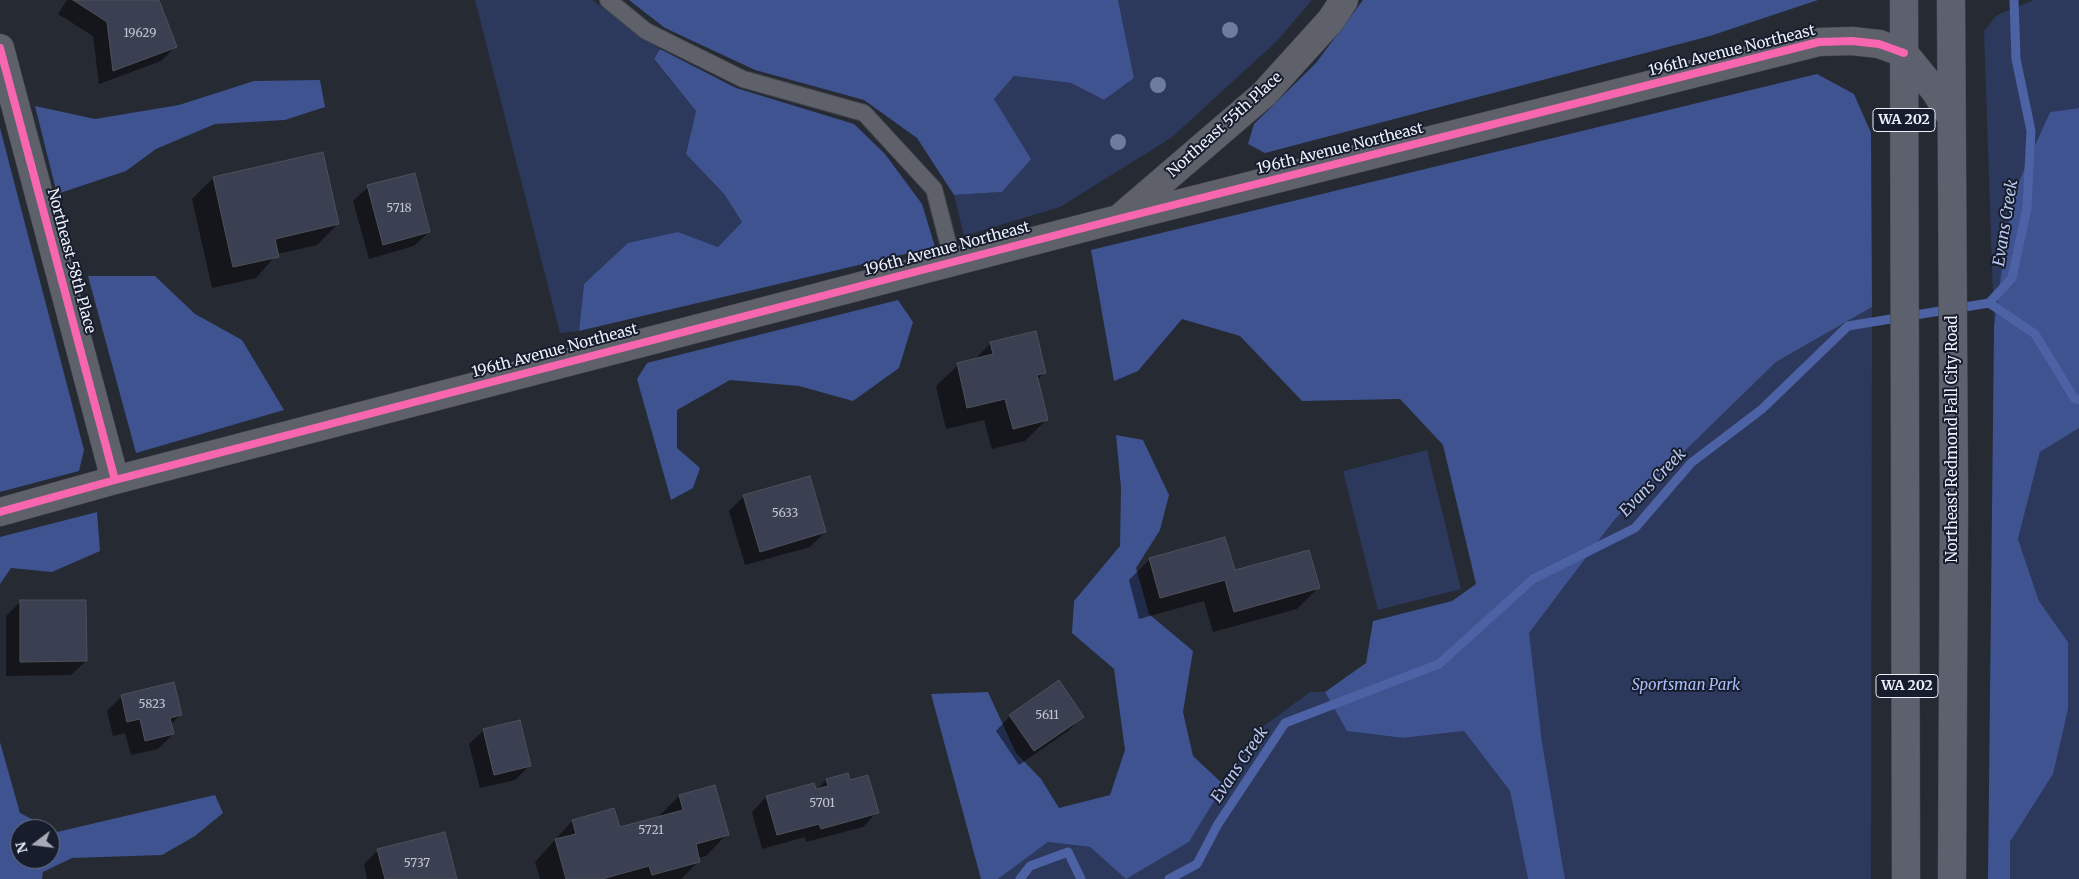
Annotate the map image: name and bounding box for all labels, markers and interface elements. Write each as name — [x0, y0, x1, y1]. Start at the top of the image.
street label: 196th Avenue Northeast — [1647, 22, 1817, 80]
house number: 19629 — [124, 27, 156, 41]
street label: Northeast 55th Place — [1164, 69, 1286, 181]
road number: WA 202 — [1873, 108, 1935, 132]
street label: 196th Avenue Northeast — [1255, 120, 1425, 178]
water label: Evans Creek — [1990, 178, 2022, 268]
street label: Northeast 58th Place — [43, 187, 99, 335]
house number: 5718 — [386, 202, 412, 216]
street label: 196th Avenue Northeast — [862, 218, 1032, 280]
street label: Northeast Redmond Fall City Road — [1944, 315, 1962, 563]
street label: 196th Avenue Northeast — [470, 320, 640, 382]
water label: Evans Creek — [1616, 445, 1690, 521]
house number: 5633 — [772, 507, 798, 521]
road number: WA 202 — [1876, 674, 1938, 698]
park label: Sportsman Park — [1632, 677, 1740, 695]
house number: 5823 — [138, 698, 166, 712]
house number: 5611 — [1035, 709, 1059, 723]
water label: Evans Creek — [1208, 723, 1272, 807]
house number: 5701 — [809, 797, 835, 811]
north arrow — [10, 819, 60, 869]
house number: 5721 — [638, 824, 664, 838]
text: N — [11, 840, 32, 855]
house number: 5737 — [404, 857, 430, 871]

